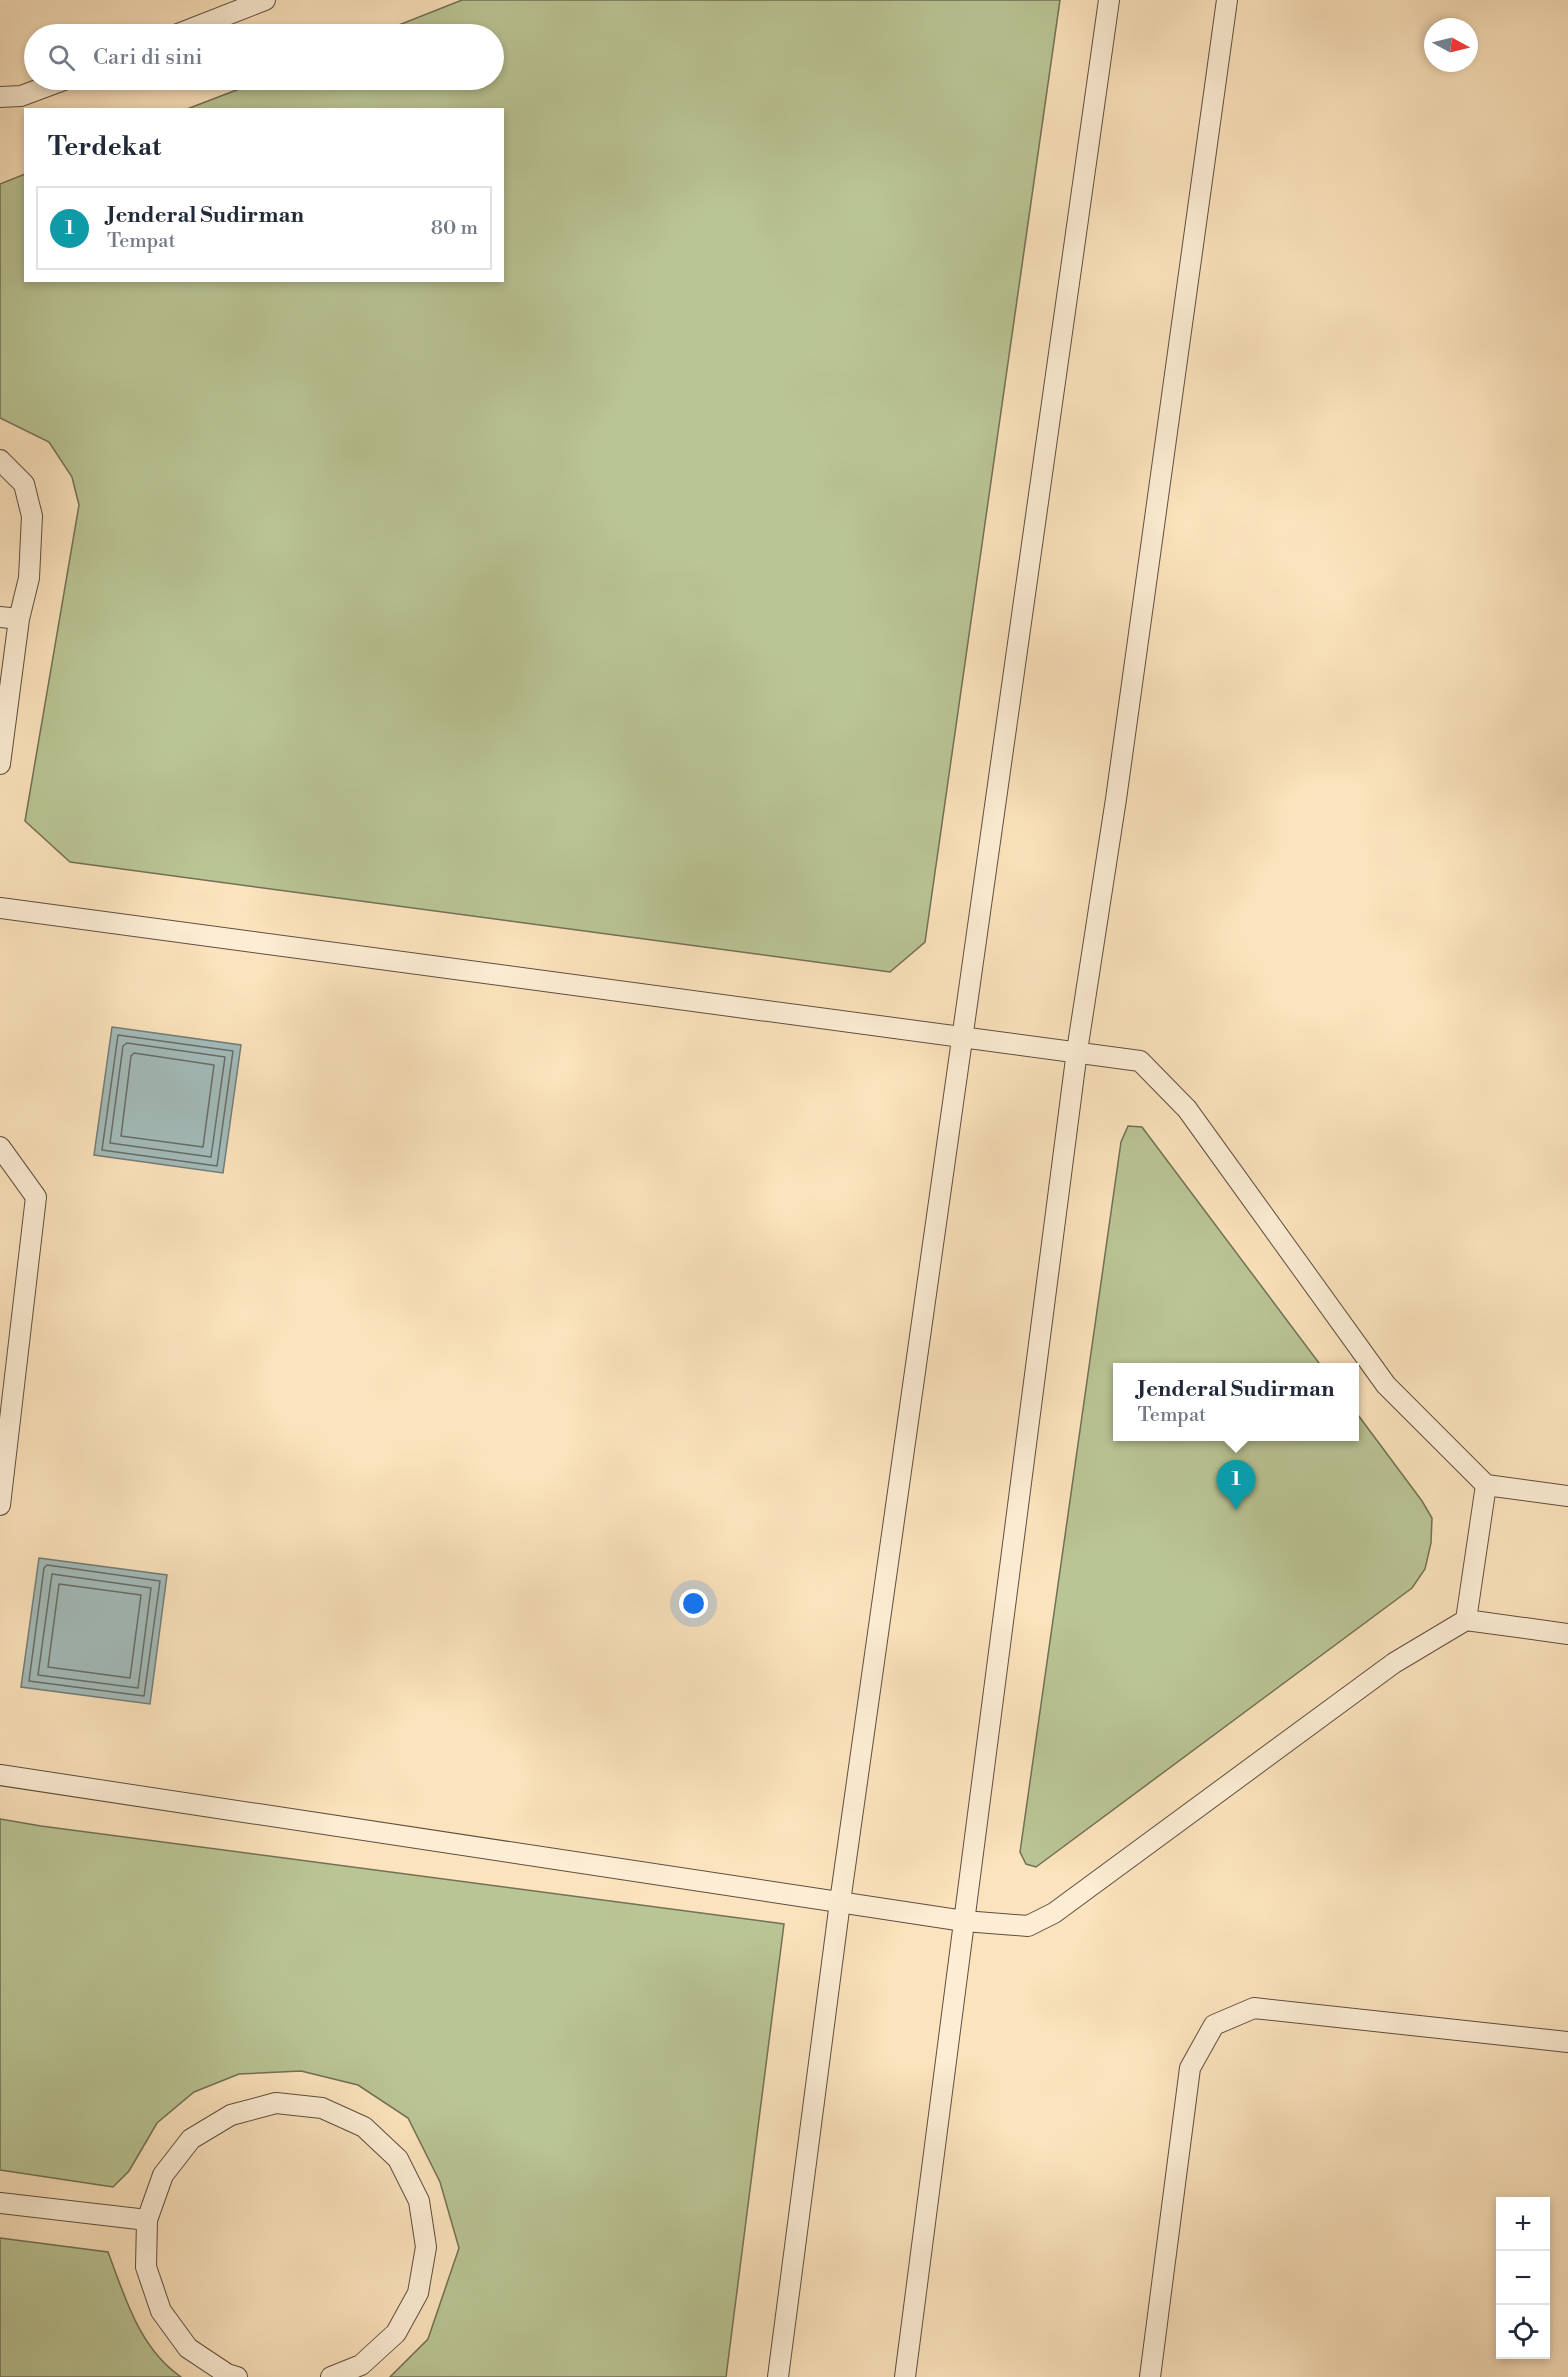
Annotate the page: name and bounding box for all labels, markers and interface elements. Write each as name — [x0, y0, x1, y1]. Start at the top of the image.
north arrow — [1424, 18, 1478, 72]
search box — [24, 24, 504, 90]
icon: search — [45, 41, 78, 74]
text: Cari di sini — [93, 44, 203, 71]
text: Terdekat — [48, 131, 161, 163]
text: Jenderal Sudirman — [107, 202, 304, 229]
text: 1 — [65, 216, 74, 241]
text: 80 m — [431, 216, 478, 241]
text: Tempat — [107, 229, 176, 254]
popup — [1113, 1363, 1359, 1441]
text: Jenderal Sudirman — [1138, 1376, 1334, 1403]
text: Tempat — [1138, 1403, 1206, 1428]
pin: 1 — [1216, 1460, 1256, 1510]
your location — [679, 1589, 708, 1618]
map controls — [1496, 2197, 1550, 2359]
button: + — [1496, 2197, 1550, 2251]
button: − — [1496, 2251, 1550, 2305]
button: locate — [1496, 2305, 1550, 2359]

